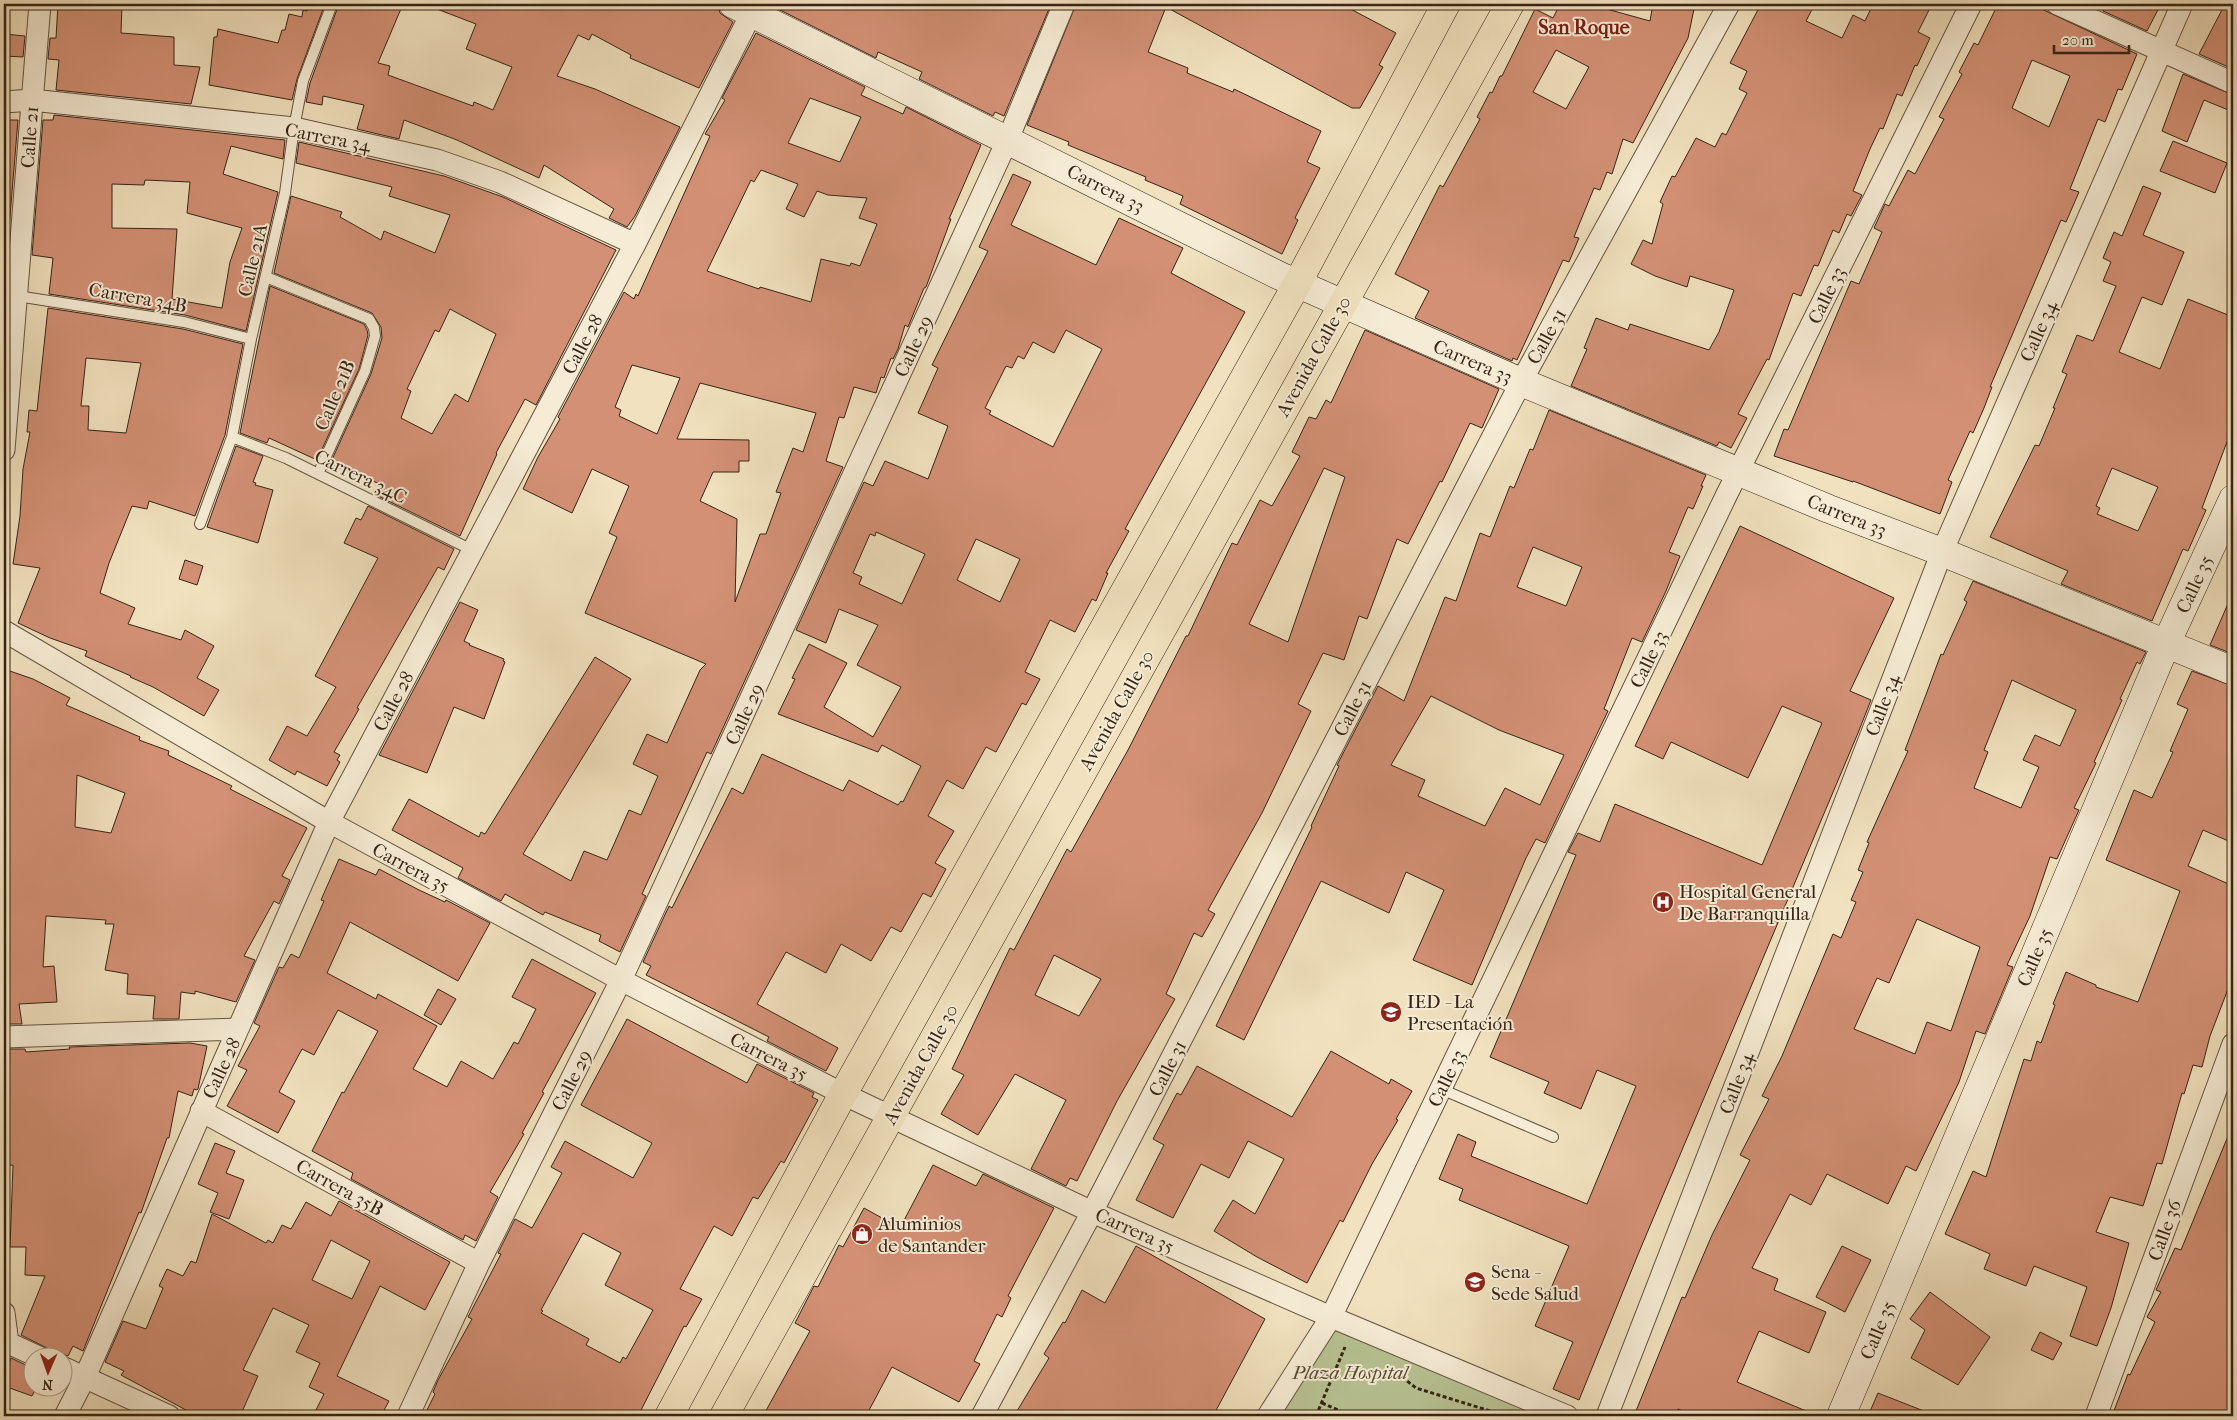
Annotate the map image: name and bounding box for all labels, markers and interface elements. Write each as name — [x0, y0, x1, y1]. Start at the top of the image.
district label: San Roque — [1538, 16, 1630, 39]
scale bar — [2054, 22, 2130, 54]
text: 20 m — [2062, 31, 2094, 49]
street label: Calle 21 — [17, 105, 43, 169]
street label: Carrera 34 — [283, 119, 373, 157]
street label: Carrera 33 — [1063, 160, 1148, 218]
street label: Calle 21A — [234, 221, 272, 299]
street label: Calle 33 — [1804, 263, 1850, 328]
street label: Carrera 34B — [87, 279, 189, 317]
street label: Avenida Calle 30 — [1271, 293, 1356, 421]
street label: Calle 34 — [2016, 297, 2062, 365]
street label: Calle 31 — [1523, 305, 1571, 368]
street label: Calle 28 — [558, 311, 608, 378]
street label: Calle 29 — [890, 312, 938, 381]
street label: Carrera 33 — [1430, 335, 1515, 388]
street label: Calle 21B — [310, 357, 360, 434]
street label: Carrera 34C — [311, 445, 410, 509]
street label: Carrera 33 — [1804, 490, 1889, 542]
street label: Calle 35 — [2172, 552, 2218, 617]
street label: Calle 33 — [1626, 627, 1672, 692]
street label: Avenida Calle 30 — [1074, 647, 1159, 775]
street label: Calle 28 — [369, 668, 419, 735]
street label: Calle 34 — [1861, 671, 1905, 739]
street label: Calle 31 — [1329, 677, 1376, 740]
street label: Calle 29 — [721, 680, 769, 749]
street label: Carrera 35 — [368, 838, 453, 897]
place label: Hospital General De Barranquilla — [1679, 881, 1816, 925]
hospital icon: Hospital General De Barranquilla — [1651, 890, 1675, 914]
street label: Calle 35 — [2013, 925, 2057, 990]
place label: IED - La Presentación — [1407, 991, 1513, 1035]
school or university icon: IED - La Presentación — [1379, 1000, 1403, 1024]
street label: Avenida Calle 30 — [878, 1001, 963, 1129]
street label: Carrera 35 — [726, 1028, 811, 1086]
street label: Calle 28 — [198, 1034, 246, 1102]
street label: Calle 31 — [1144, 1037, 1191, 1100]
street label: Calle 29 — [547, 1046, 596, 1114]
street label: Calle 33 — [1424, 1046, 1470, 1111]
street label: Calle 34 — [1715, 1049, 1759, 1117]
street label: Carrera 35B — [292, 1155, 387, 1221]
street label: Calle 36 — [2144, 1196, 2186, 1264]
street label: Carrera 35 — [1092, 1204, 1177, 1258]
place label: Aluminios de Santander — [877, 1213, 987, 1257]
shop icon: Aluminios de Santander — [850, 1222, 874, 1246]
place label: Sena - Sede Salud — [1491, 1261, 1579, 1305]
school or university icon: Sena - Sede Salud — [1463, 1270, 1487, 1294]
street label: Calle 35 — [1856, 1298, 1900, 1363]
north arrow — [22, 1348, 72, 1398]
park label: Plaza Hospital — [1291, 1362, 1410, 1384]
text: N — [42, 1376, 53, 1393]

